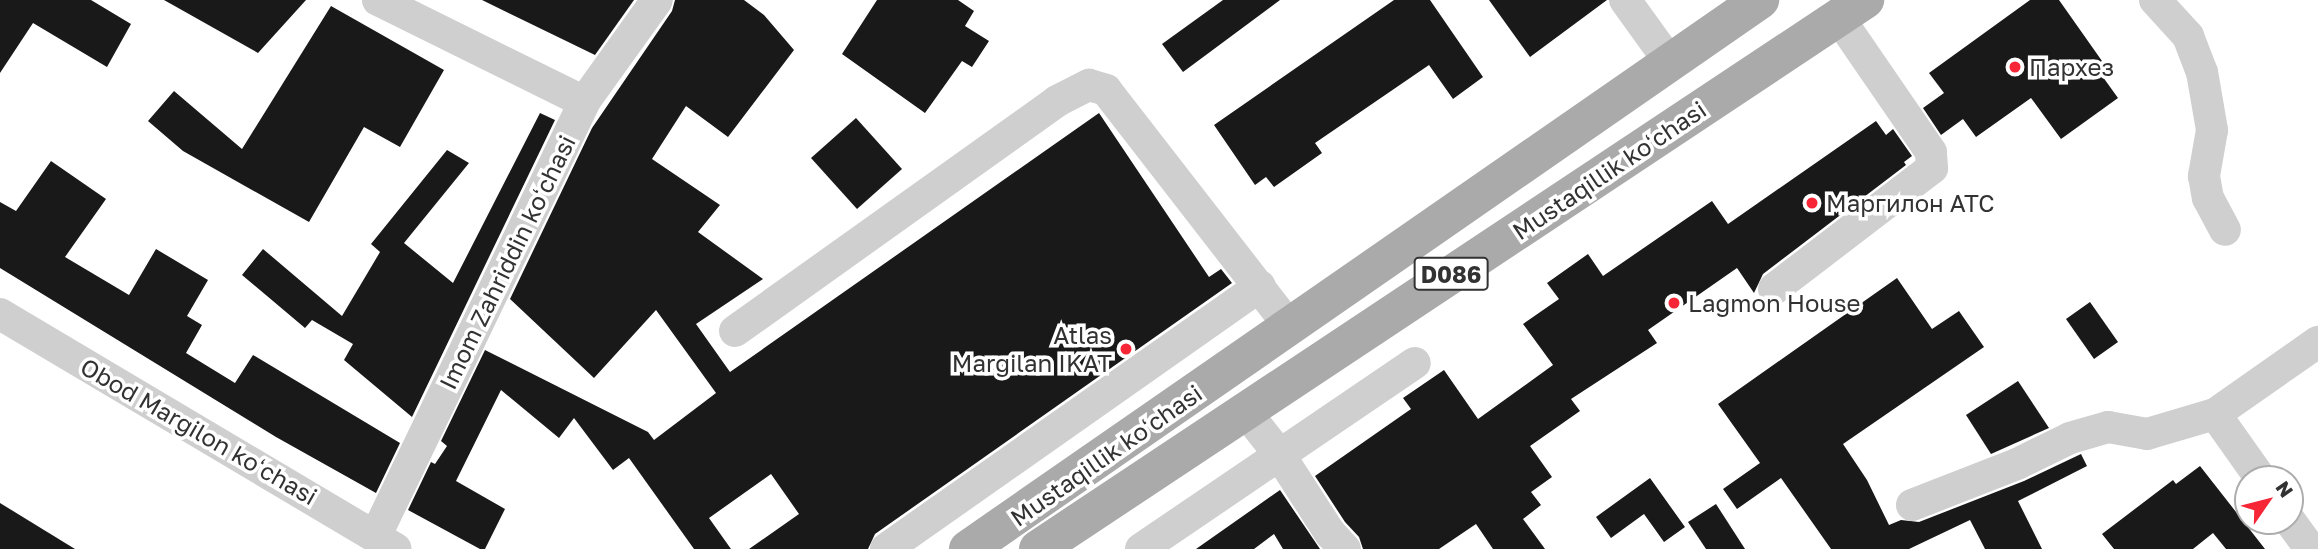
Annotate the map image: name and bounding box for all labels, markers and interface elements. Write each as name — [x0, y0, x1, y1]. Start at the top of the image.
place label: Пархез — [2029, 53, 2114, 81]
marker: Пархез — [2007, 59, 2023, 75]
street label: Mustaqillik koʻchasi — [1507, 95, 1711, 245]
street label: Imom Zahriddin koʻchasi — [433, 130, 581, 394]
place label: Маргилон АТС — [1826, 189, 1995, 217]
marker: Маргилон АТС — [1804, 195, 1820, 211]
road number: D086 — [1412, 255, 1490, 294]
place label: Lagmon House — [1688, 289, 1860, 317]
marker: Lagmon House — [1666, 295, 1682, 311]
place label: Atlas Margilan IKAT — [952, 321, 1112, 377]
marker: Atlas Margilan IKAT — [1118, 341, 1134, 357]
street label: Obod Margilon koʻchasi — [76, 351, 322, 511]
street label: Mustaqillik koʻchasi — [1005, 378, 1207, 532]
north arrow — [2234, 465, 2304, 535]
text: N — [2271, 476, 2299, 501]

